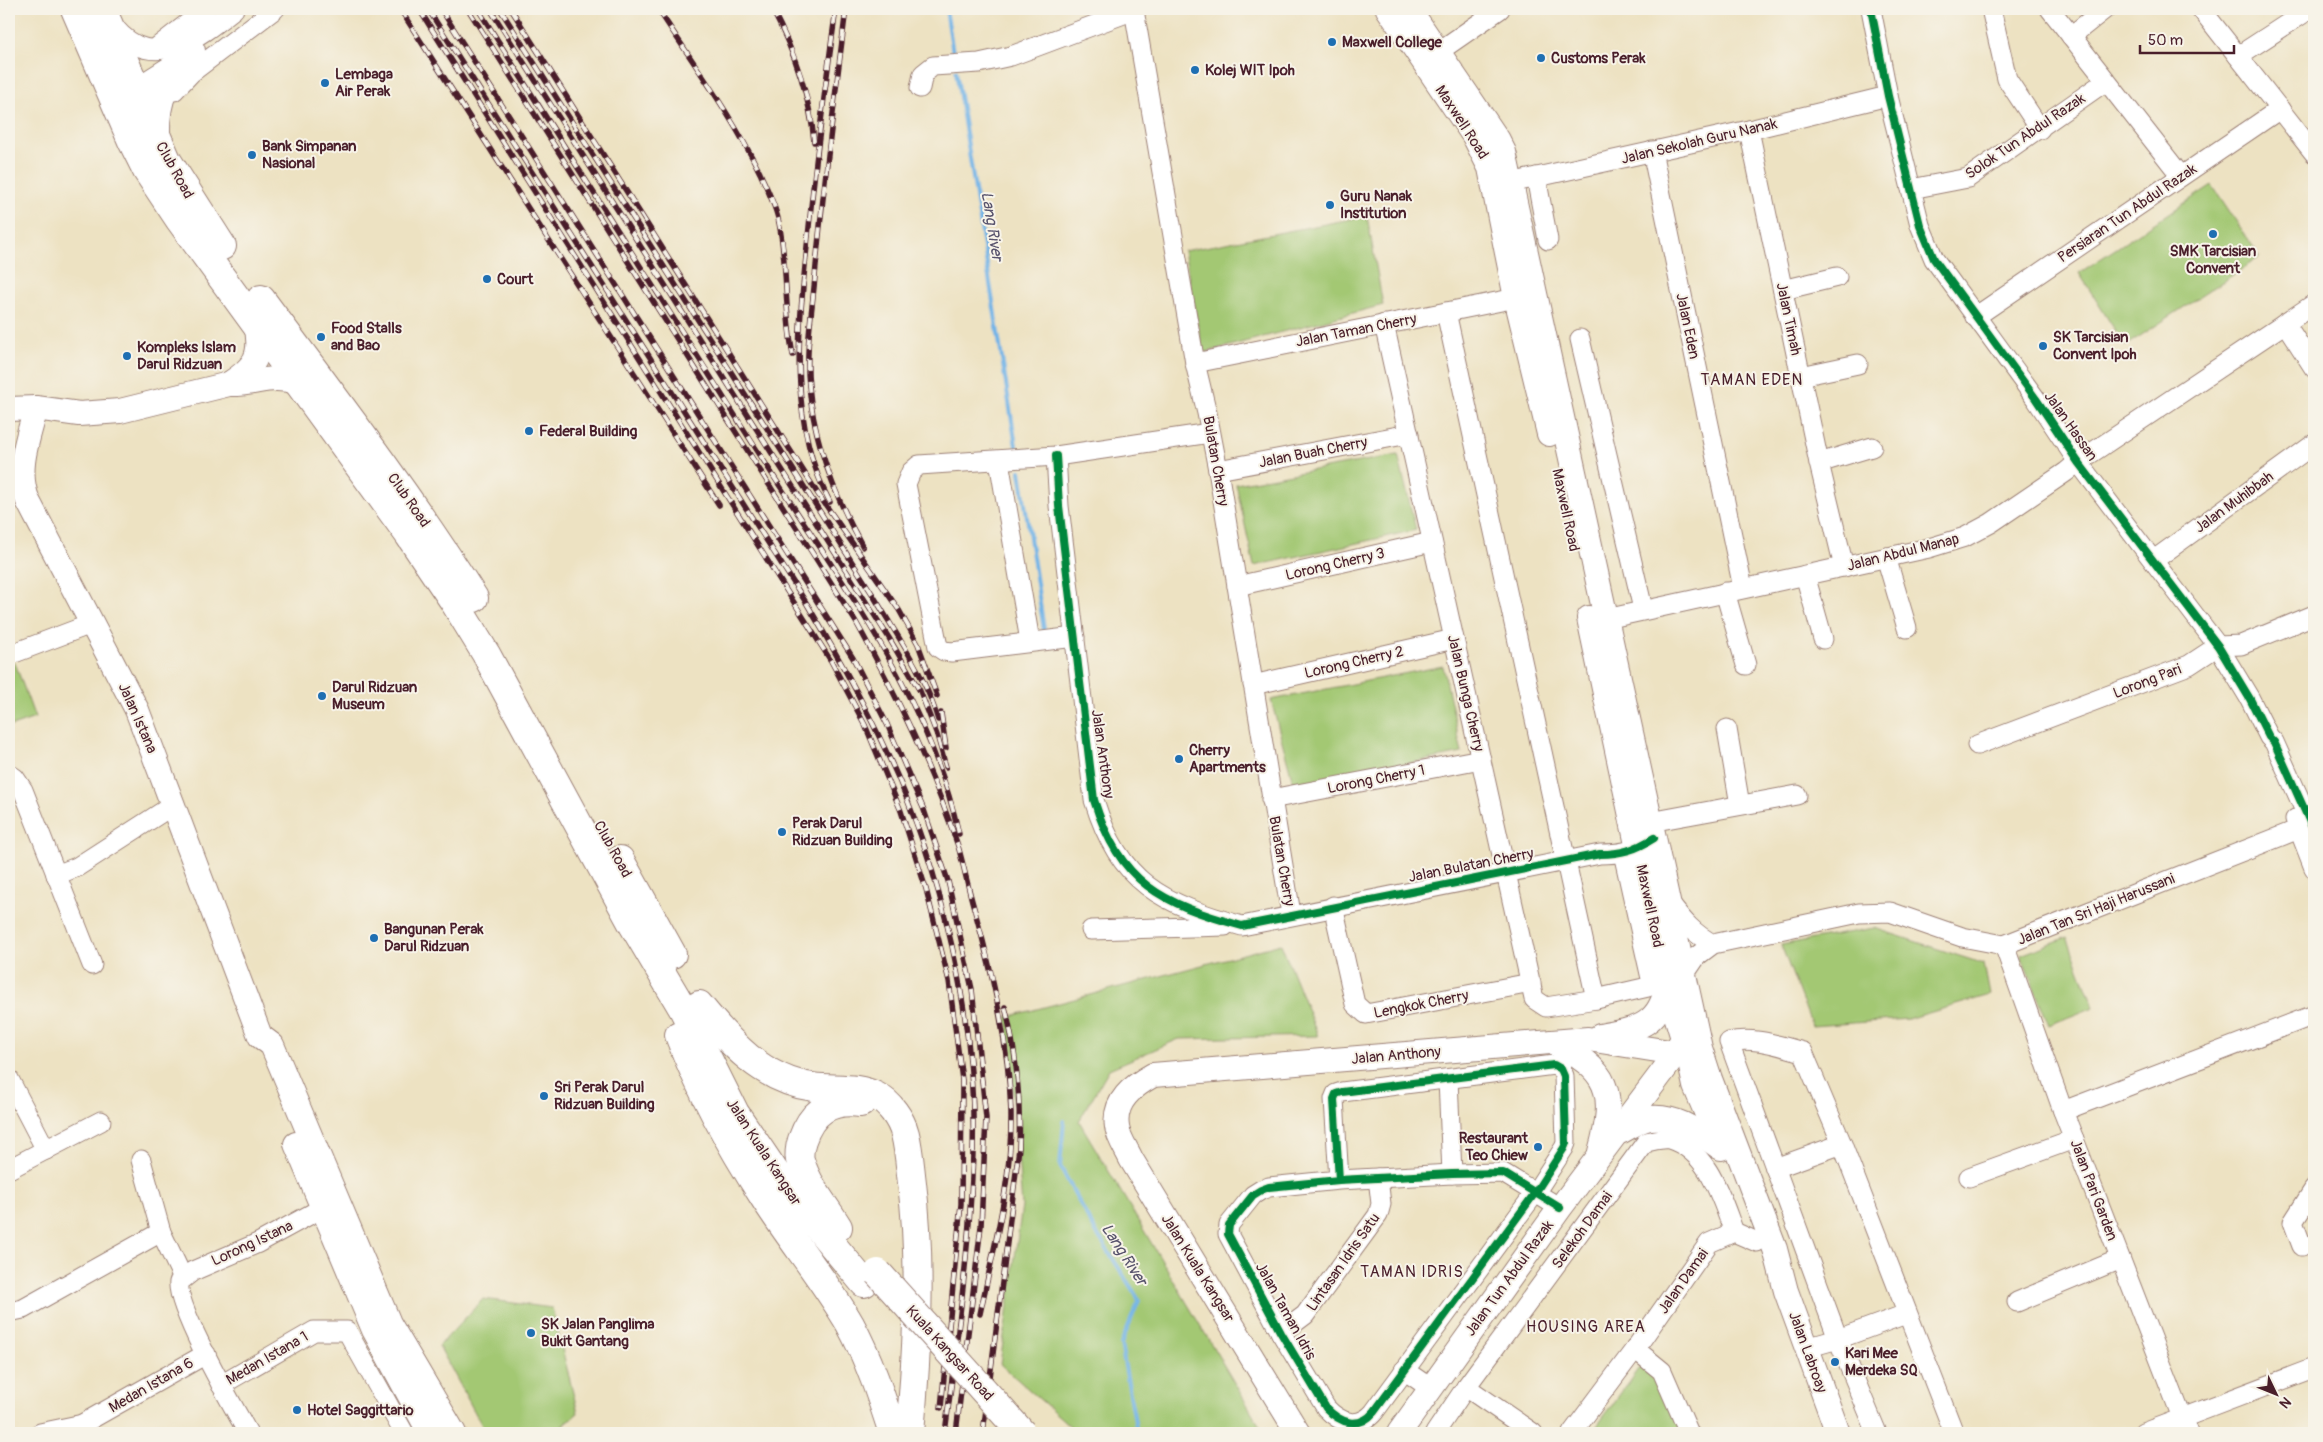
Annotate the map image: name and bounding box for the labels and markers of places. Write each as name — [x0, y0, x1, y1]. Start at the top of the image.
place label: Maxwell College — [1342, 33, 1443, 52]
marker: Maxwell College — [1326, 36, 1338, 48]
place label: Customs Perak — [1551, 49, 1646, 68]
marker: Customs Perak — [1535, 52, 1547, 64]
place label: Kolej WIT Ipoh — [1205, 61, 1295, 80]
marker: Kolej WIT Ipoh — [1189, 64, 1201, 76]
place label: Lembaga Air Perak — [335, 65, 393, 101]
marker: Lembaga Air Perak — [319, 77, 331, 89]
place label: Bank Simpanan Nasional — [262, 137, 357, 173]
marker: Bank Simpanan Nasional — [246, 149, 258, 161]
place label: Guru Nanak Institution — [1340, 187, 1413, 223]
marker: Guru Nanak Institution — [1324, 199, 1336, 211]
marker: SMK Tarcisian Convent — [2207, 228, 2219, 240]
place label: SMK Tarcisian Convent — [2170, 242, 2257, 278]
place label: Court — [497, 270, 534, 289]
marker: Court — [481, 273, 493, 285]
place label: Food Stalls and Bao — [331, 319, 402, 355]
place label: SK Tarcisian Convent Ipoh — [2053, 328, 2137, 364]
marker: Food Stalls and Bao — [315, 331, 327, 343]
place label: Kompleks Islam Darul Ridzuan — [137, 338, 236, 374]
marker: SK Tarcisian Convent Ipoh — [2037, 340, 2049, 352]
marker: Kompleks Islam Darul Ridzuan — [121, 350, 133, 362]
place label: Federal Building — [539, 422, 638, 441]
marker: Federal Building — [523, 425, 535, 437]
place label: Darul Ridzuan Museum — [332, 678, 418, 714]
marker: Darul Ridzuan Museum — [316, 690, 328, 702]
place label: Cherry Apartments — [1189, 741, 1266, 777]
marker: Cherry Apartments — [1173, 753, 1185, 765]
place label: Perak Darul Ridzuan Building — [792, 814, 893, 850]
marker: Perak Darul Ridzuan Building — [776, 826, 788, 838]
place label: Bangunan Perak Darul Ridzuan — [384, 920, 484, 956]
marker: Bangunan Perak Darul Ridzuan — [368, 932, 380, 944]
place label: Sri Perak Darul Ridzuan Building — [554, 1078, 655, 1114]
marker: Sri Perak Darul Ridzuan Building — [538, 1090, 550, 1102]
place label: Restaurant Teo Chiew — [1459, 1129, 1529, 1165]
marker: Restaurant Teo Chiew — [1532, 1141, 1544, 1153]
place label: SK Jalan Panglima Bukit Gantang — [541, 1315, 654, 1351]
marker: SK Jalan Panglima Bukit Gantang — [525, 1327, 537, 1339]
place label: Kari Mee Merdeka SQ — [1845, 1344, 1918, 1380]
marker: Kari Mee Merdeka SQ — [1829, 1356, 1841, 1368]
place label: Hotel Saggittario — [307, 1401, 413, 1420]
marker: Hotel Saggittario — [291, 1404, 303, 1416]

